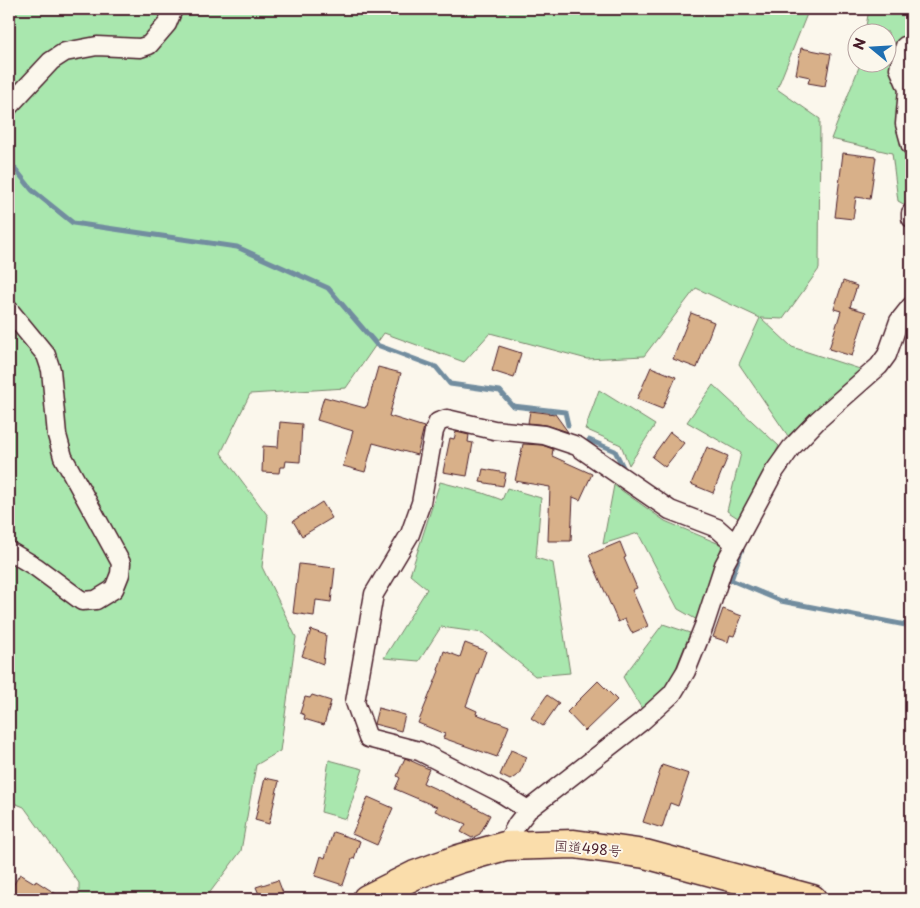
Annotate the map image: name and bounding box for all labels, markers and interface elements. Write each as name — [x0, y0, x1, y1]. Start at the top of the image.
north arrow — [848, 22, 898, 72]
text: N — [847, 35, 871, 52]
street label: 国道498号 — [553, 835, 623, 861]

